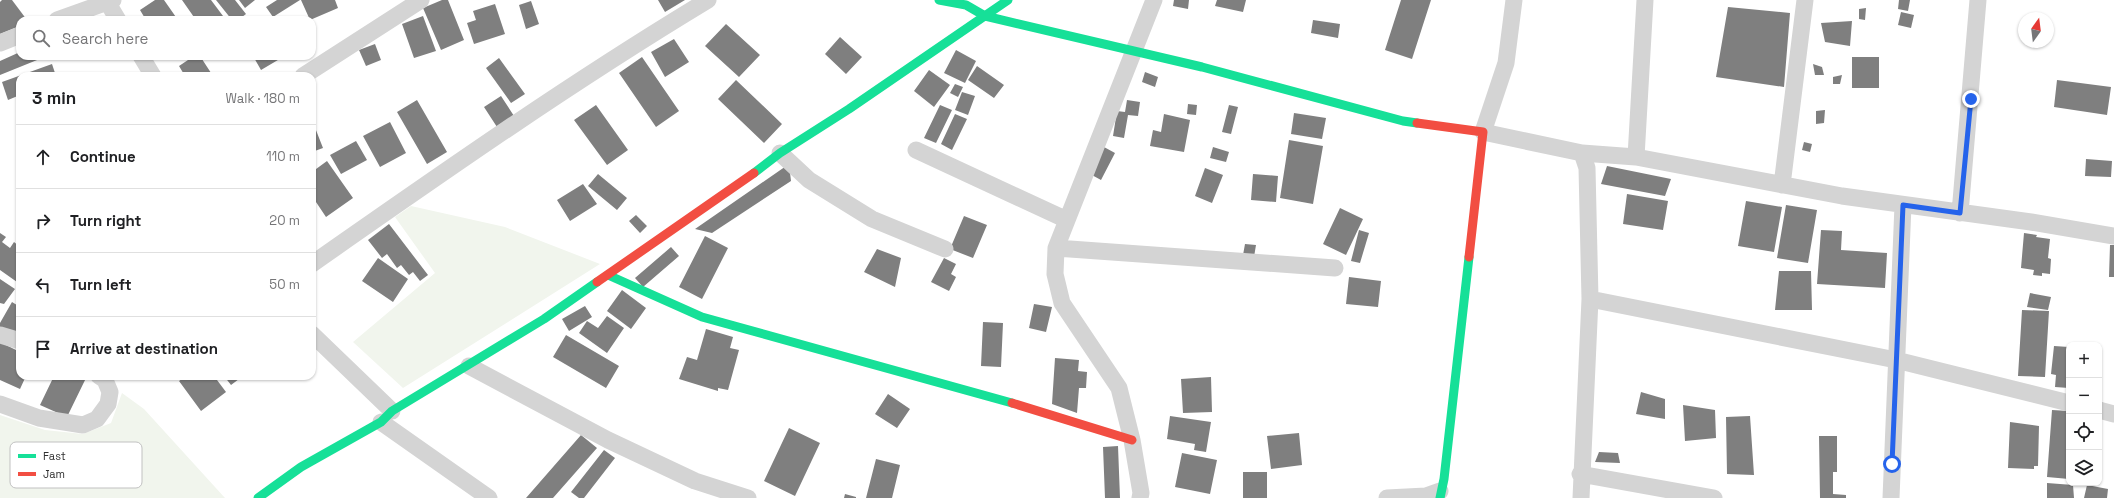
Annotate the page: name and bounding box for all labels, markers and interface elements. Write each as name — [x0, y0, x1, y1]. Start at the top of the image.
north arrow — [2018, 12, 2054, 48]
search box — [16, 16, 316, 60]
icon: search — [30, 27, 52, 49]
text: Search here — [62, 29, 148, 48]
text: 3 min — [32, 87, 76, 109]
text: Walk · 180 m — [226, 90, 300, 107]
route end — [1962, 90, 1980, 108]
icon: ahead — [32, 146, 54, 168]
text: Continue — [70, 147, 136, 166]
text: 110 m — [266, 148, 300, 165]
icon: right — [32, 210, 54, 232]
text: Turn right — [70, 211, 141, 230]
text: 20 m — [269, 212, 300, 229]
icon: left — [32, 274, 54, 296]
text: Turn left — [70, 275, 132, 294]
text: 50 m — [269, 276, 300, 293]
icon: arrive — [32, 338, 54, 360]
text: Arrive at destination — [70, 339, 218, 358]
map controls — [2066, 342, 2102, 486]
button: + — [2066, 342, 2102, 378]
button: − — [2066, 378, 2102, 414]
button: locate — [2066, 414, 2102, 450]
legend — [10, 442, 142, 488]
text: Fast — [43, 449, 66, 463]
button: layers — [2066, 450, 2102, 486]
route start — [1883, 455, 1901, 473]
text: Jam — [43, 467, 65, 481]

